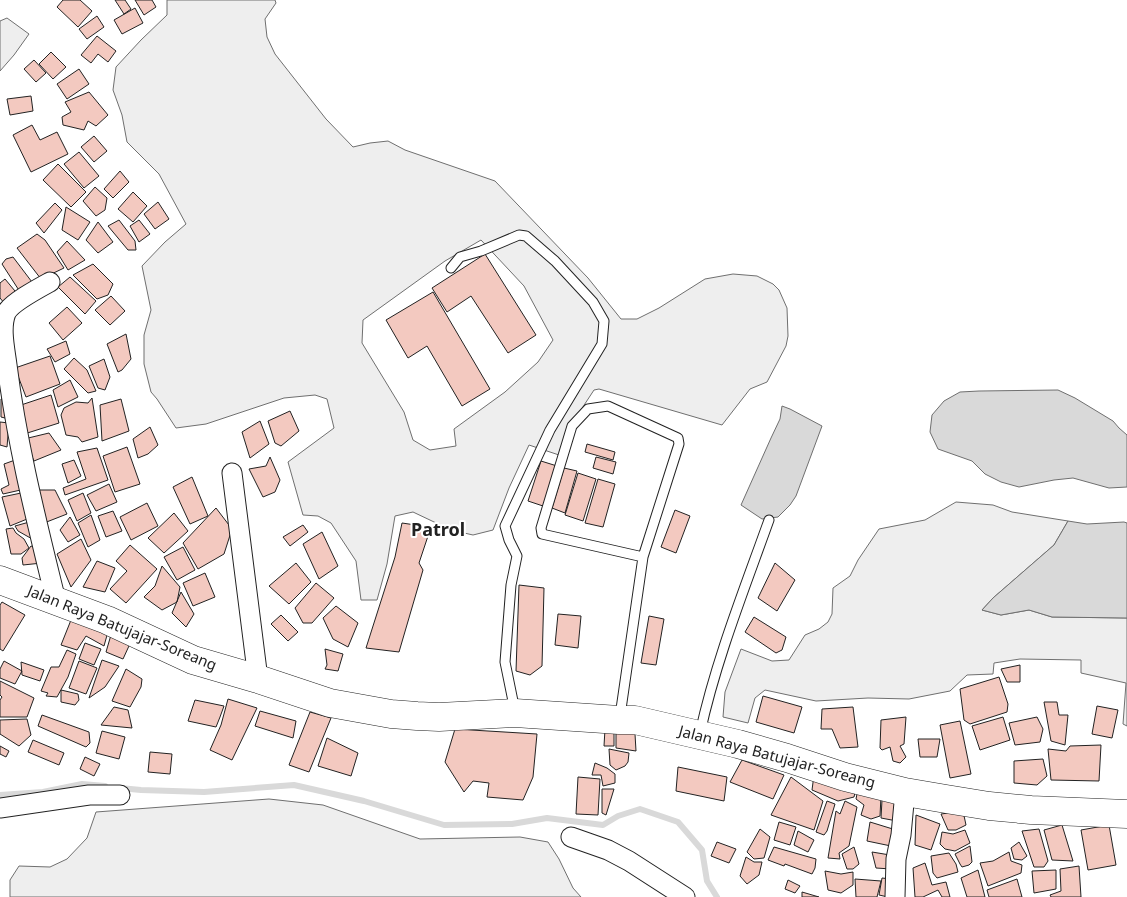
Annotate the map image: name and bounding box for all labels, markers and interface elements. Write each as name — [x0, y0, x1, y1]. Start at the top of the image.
district label: Patrol — [411, 517, 465, 541]
street label: Jalan Raya Batujajar-Soreang — [23, 579, 220, 674]
street label: Jalan Raya Batujajar-Soreang — [675, 720, 878, 792]

